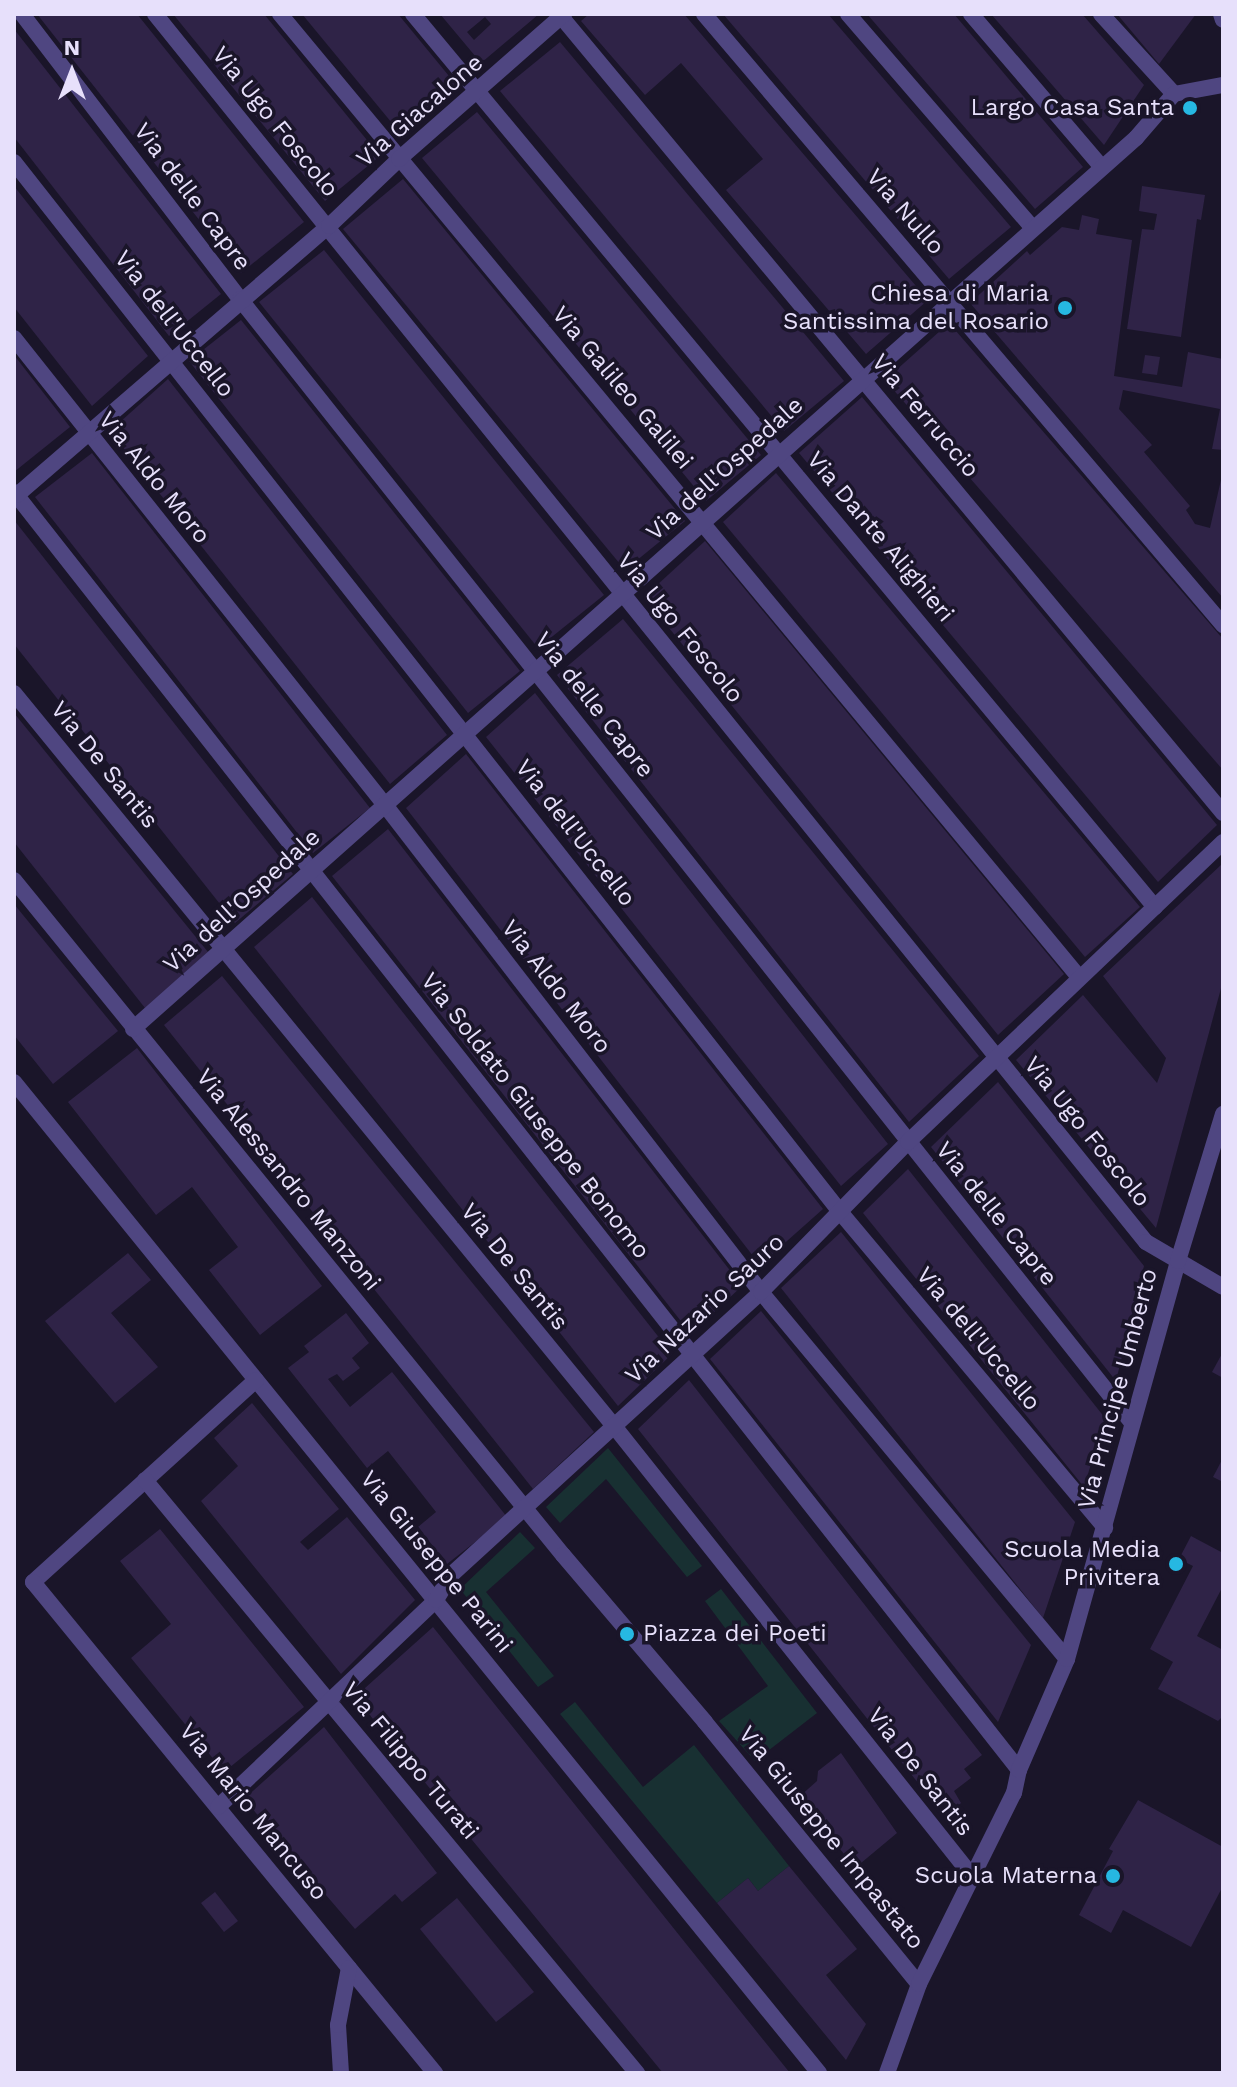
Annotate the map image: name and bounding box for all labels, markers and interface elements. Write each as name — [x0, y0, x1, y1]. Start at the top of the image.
north arrow — [32, 32, 112, 112]
text: N — [64, 35, 80, 60]
street label: Via Ugo Foscolo — [205, 41, 345, 203]
street label: Via Giacalone — [351, 48, 489, 174]
place label: Largo Casa Santa — [970, 94, 1174, 122]
marker: Largo Casa Santa — [1181, 99, 1199, 117]
street label: Via delle Capre — [127, 117, 257, 277]
street label: Via Nullo — [860, 163, 950, 261]
street label: Via dell'Uccello — [108, 245, 240, 403]
place label: Chiesa di Maria Santissima del Rosario — [782, 280, 1049, 336]
marker: Chiesa di Maria Santissima del Rosario — [1056, 299, 1074, 317]
street label: Via Galileo Galilei — [545, 300, 699, 476]
street label: Via Ferruccio — [865, 348, 985, 484]
street label: Via dell'Ospedale — [640, 391, 810, 547]
street label: Via Aldo Moro — [92, 406, 216, 550]
street label: Via Dante Alighieri — [800, 445, 960, 629]
street label: Via Ugo Foscolo — [610, 547, 750, 709]
street label: Via delle Capre — [528, 626, 660, 784]
street label: Via De Santis — [44, 695, 164, 835]
street label: Via dell'Uccello — [509, 754, 641, 912]
street label: Via dell'Ospedale — [157, 823, 327, 979]
street label: Via Aldo Moro — [494, 914, 618, 1060]
street label: Via Soldato Giuseppe Bonomo — [414, 967, 656, 1265]
street label: Via Ugo Foscolo — [1017, 1051, 1157, 1213]
street label: Via Alessandro Manzoni — [189, 1063, 387, 1297]
street label: Via delle Capre — [929, 1136, 1063, 1292]
street label: Via De Santis — [454, 1197, 574, 1337]
street label: Via Nazario Sauro — [619, 1228, 791, 1390]
street label: Via dell'Uccello — [909, 1261, 1047, 1417]
street label: Via Principe Umberto — [1072, 1265, 1164, 1513]
street label: Via Giuseppe Parini — [354, 1465, 518, 1659]
place label: Scuola Media Privitera — [1004, 1536, 1160, 1592]
marker: Scuola Media Privitera — [1167, 1555, 1185, 1573]
place label: Piazza dei Poeti — [643, 1620, 827, 1648]
marker: Piazza dei Poeti — [618, 1625, 636, 1643]
street label: Via Filippo Turati — [335, 1676, 485, 1846]
street label: Via De Santis — [861, 1702, 979, 1842]
street label: Via Mario Mancuso — [172, 1717, 334, 1907]
street label: Via Giuseppe Impastato — [732, 1720, 930, 1956]
place label: Scuola Materna — [914, 1862, 1097, 1890]
marker: Scuola Materna — [1104, 1867, 1122, 1885]

